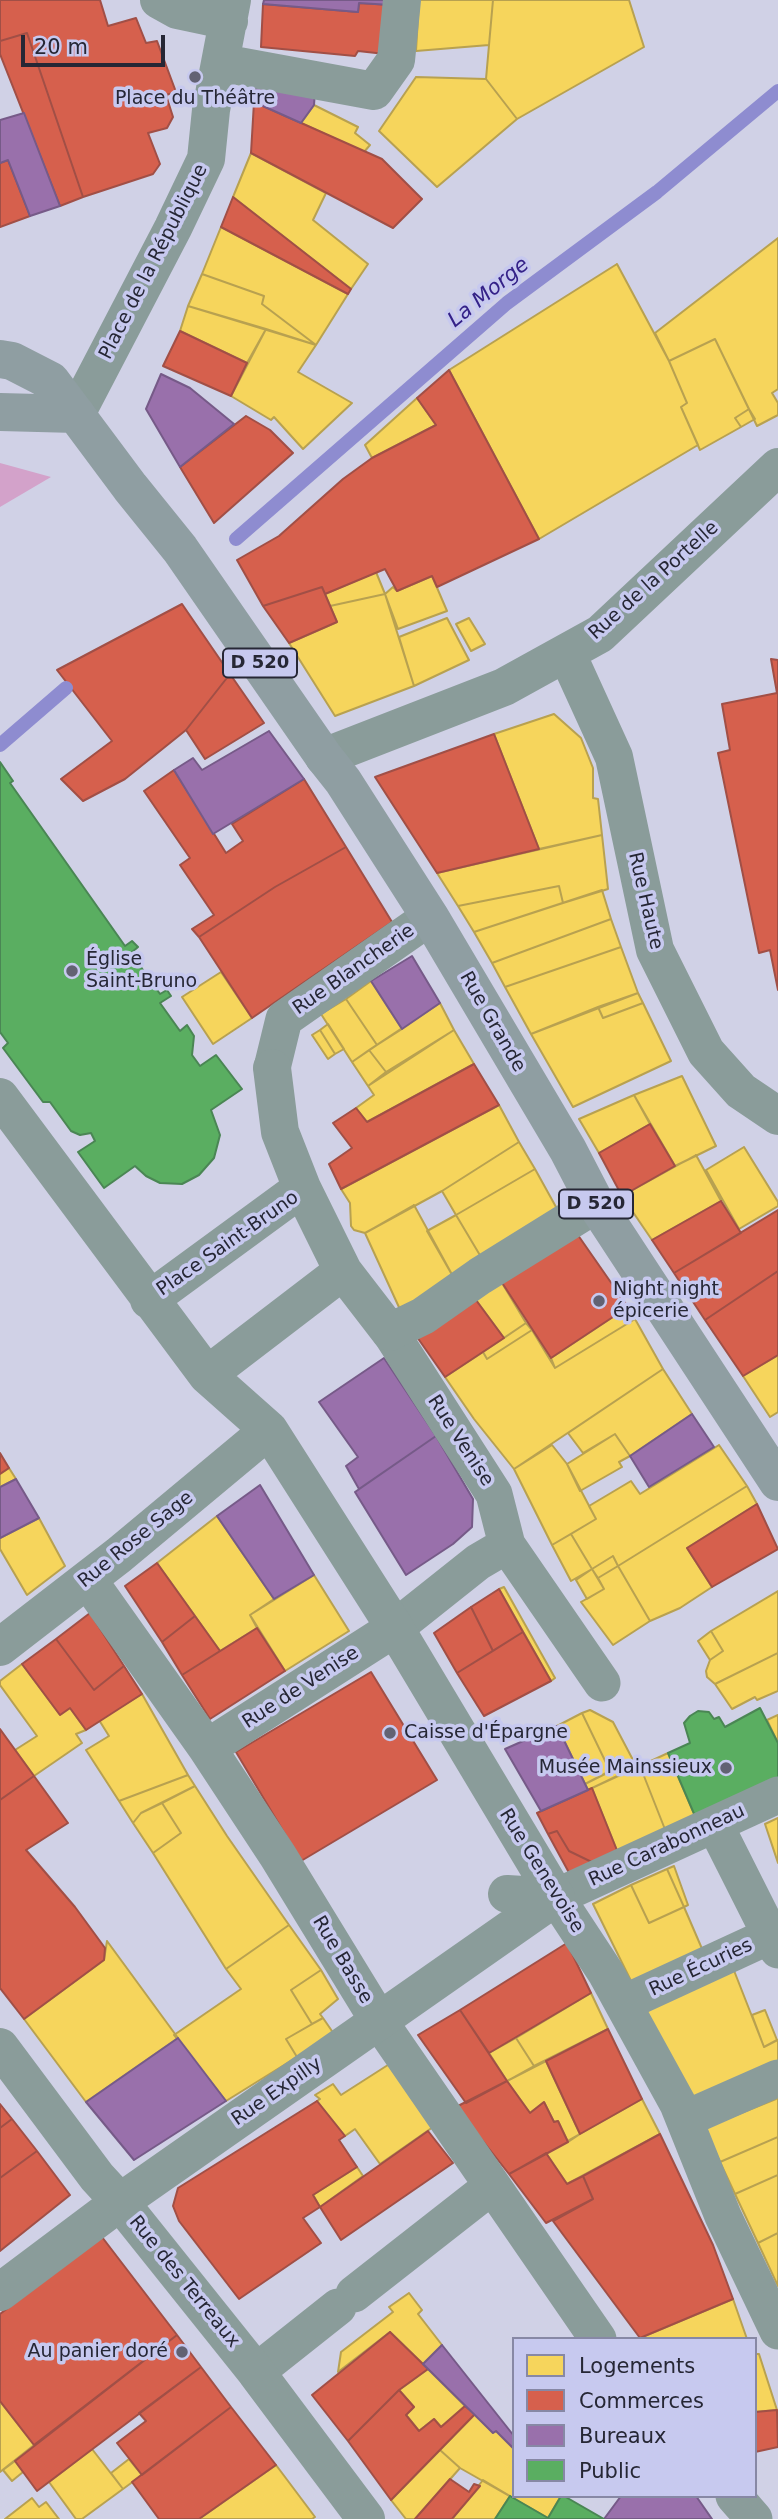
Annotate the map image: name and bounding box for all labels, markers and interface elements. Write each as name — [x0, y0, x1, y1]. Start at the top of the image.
scale bar — [24, 21, 168, 65]
text: 20 m — [34, 35, 88, 59]
marker: Place du Théâtre — [187, 69, 203, 85]
place label: Place du Théâtre — [115, 88, 275, 110]
street label: Place de la République — [95, 161, 213, 363]
water label: La Morge — [443, 253, 535, 333]
street label: Rue de la Portelle — [585, 517, 723, 645]
road number: D 520 — [223, 648, 297, 678]
street label: Rue Haute — [623, 850, 667, 952]
street label: Rue Blancherie — [289, 920, 419, 1020]
place label: Église Saint-Bruno — [86, 949, 197, 993]
marker: Église Saint-Bruno — [64, 963, 80, 979]
street label: Rue Grande — [454, 968, 530, 1076]
street label: Place Saint-Bruno — [153, 1187, 303, 1301]
road number: D 520 — [559, 1190, 633, 1218]
place label: Night night épicerie — [613, 1279, 719, 1323]
marker: Night night épicerie — [591, 1293, 607, 1309]
street label: Rue Venise — [422, 1391, 498, 1491]
street label: Rue Rose Sage — [74, 1487, 198, 1593]
street label: Rue de Venise — [239, 1642, 363, 1734]
place label: Caisse d'Épargne — [404, 1722, 568, 1744]
marker: Caisse d'Épargne — [382, 1725, 398, 1741]
place label: Musée Mainssieux — [539, 1757, 712, 1779]
marker: Musée Mainssieux — [718, 1760, 734, 1776]
street label: Rue Carabonneau — [585, 1800, 749, 1892]
street label: Rue Genevoise — [494, 1805, 588, 1937]
street label: Rue Basse — [307, 1912, 377, 2008]
street label: Rue Écuries — [646, 1934, 756, 2002]
street label: Rue Expilly — [228, 2053, 326, 2131]
street label: Rue des Terreaux — [124, 2211, 244, 2353]
legend — [512, 2337, 757, 2498]
place label: Au panier doré — [28, 2341, 168, 2363]
marker: Au panier doré — [174, 2344, 190, 2360]
text: Logements — [579, 2354, 695, 2378]
text: Commerces — [579, 2389, 704, 2413]
text: Bureaux — [579, 2424, 666, 2448]
text: Public — [579, 2459, 641, 2483]

